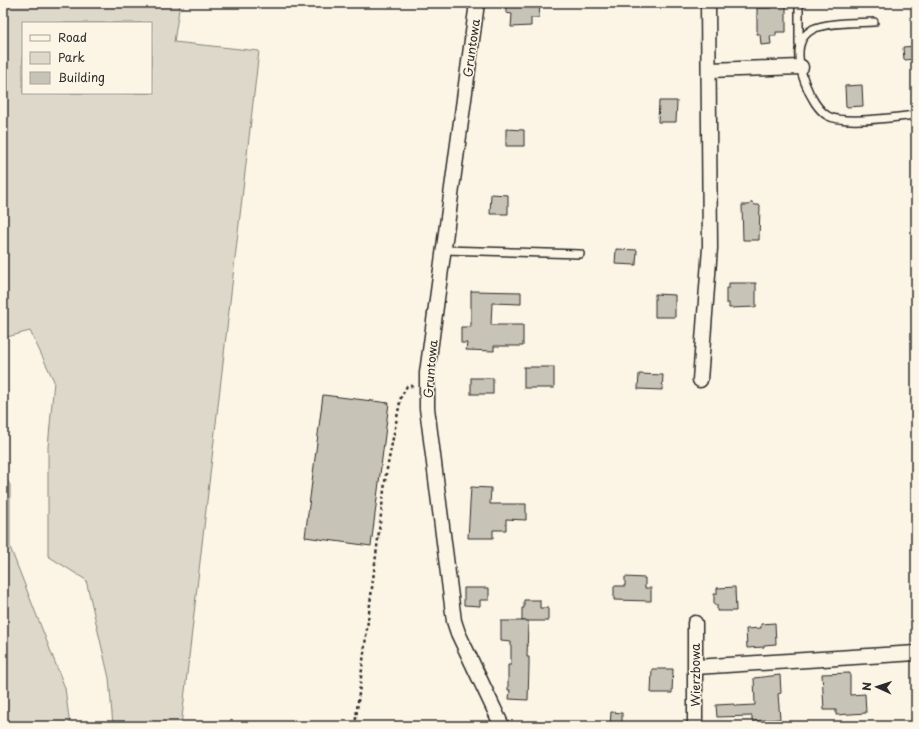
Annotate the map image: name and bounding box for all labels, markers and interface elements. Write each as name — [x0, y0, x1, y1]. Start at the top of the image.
street label: Gruntowa — [458, 17, 484, 78]
legend — [22, 22, 152, 94]
text: Road — [58, 28, 87, 46]
text: Park — [58, 48, 85, 66]
text: Building — [58, 68, 105, 86]
street label: Gruntowa — [418, 339, 442, 399]
street label: Wierzbowa — [686, 643, 704, 707]
north arrow — [857, 667, 897, 707]
text: N — [858, 681, 875, 691]

